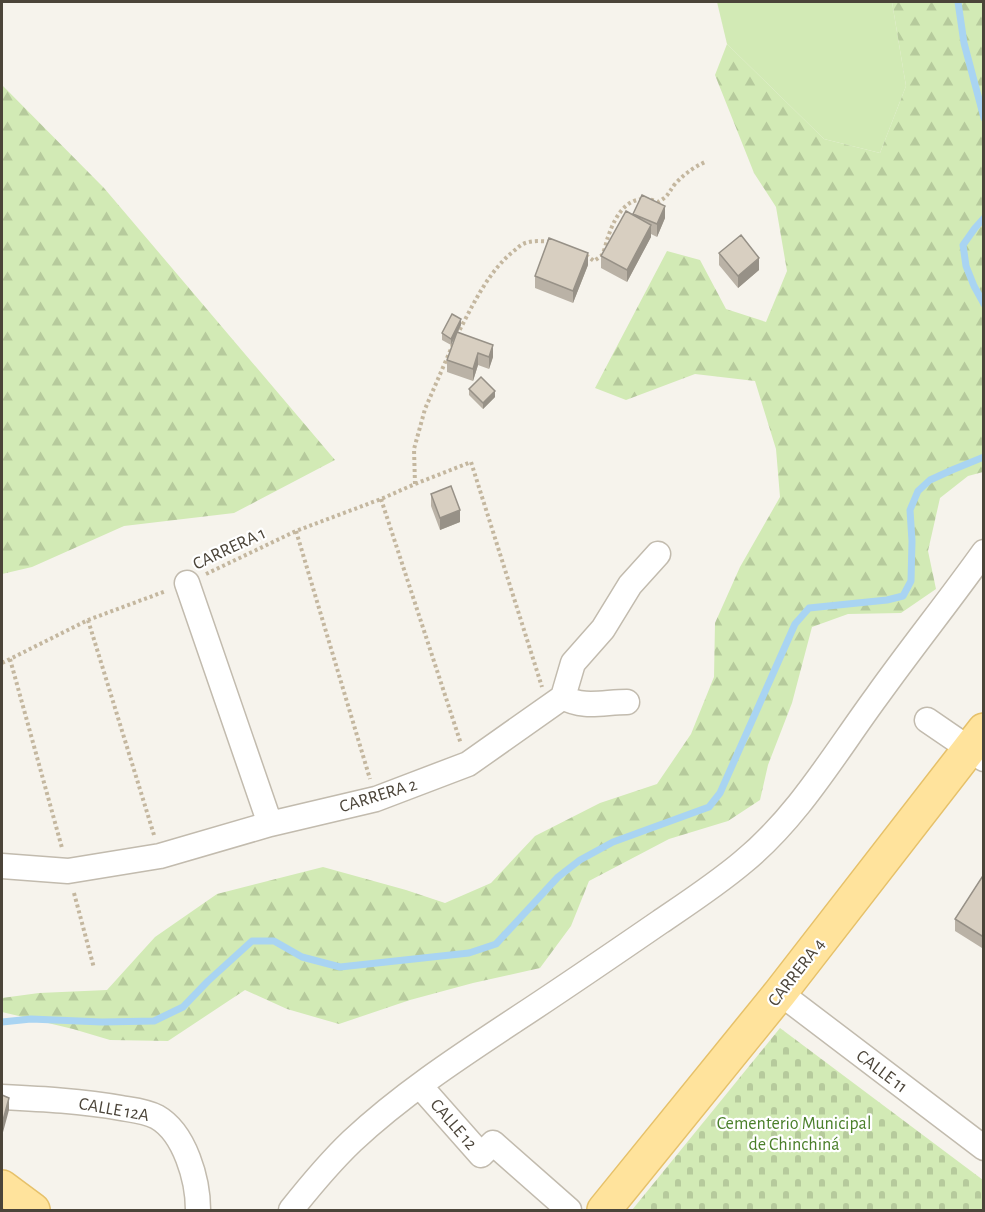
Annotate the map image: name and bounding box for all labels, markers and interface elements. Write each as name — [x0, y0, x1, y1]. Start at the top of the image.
street label: CARRERA 1 — [190, 524, 269, 574]
street label: CARRERA 2 — [337, 776, 419, 816]
street label: CARRERA 4 — [765, 935, 829, 1010]
street label: CALLE 11 — [853, 1047, 910, 1097]
street label: CALLE 12A — [77, 1095, 151, 1125]
street label: CALLE 12 — [427, 1096, 480, 1153]
park label: Cementerio Municipal de Chinchiná — [717, 1115, 871, 1154]

